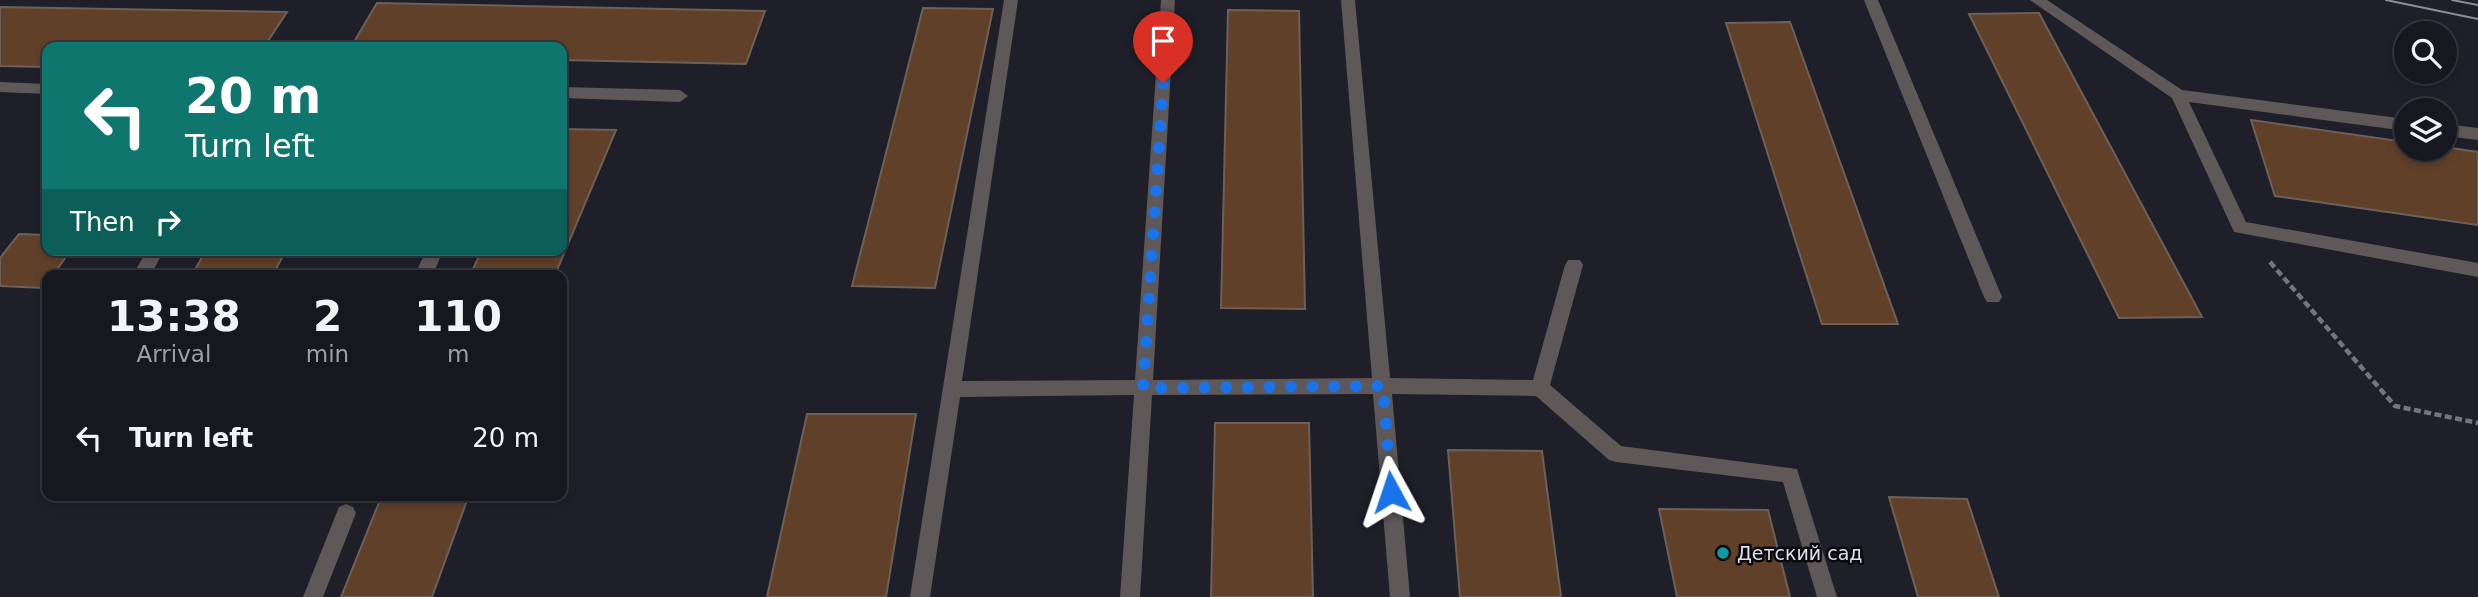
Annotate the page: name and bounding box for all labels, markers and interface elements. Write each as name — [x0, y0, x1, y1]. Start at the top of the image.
pin — [1133, 11, 1193, 83]
map controls — [2394, 21, 2457, 161]
button: search — [2394, 21, 2457, 84]
icon: arrive — [1144, 22, 1182, 60]
text: 20 m — [185, 68, 321, 125]
icon: left — [70, 70, 161, 161]
button: layers — [2394, 98, 2457, 161]
text: Turn left — [185, 127, 315, 165]
icon: right — [149, 203, 187, 241]
text: Then — [70, 207, 135, 237]
text: 13:38 — [107, 292, 241, 341]
text: 2 — [313, 292, 342, 341]
text: 110 — [414, 292, 502, 341]
text: Arrival — [137, 341, 211, 367]
text: min — [306, 341, 349, 367]
text: m — [447, 341, 469, 367]
icon: left — [70, 419, 108, 457]
text: Turn left — [129, 423, 253, 453]
text: 20 m — [472, 423, 539, 453]
position arrow — [1354, 455, 1428, 529]
place label: Детский сад — [1737, 542, 1863, 564]
marker: Детский сад — [1715, 545, 1731, 561]

